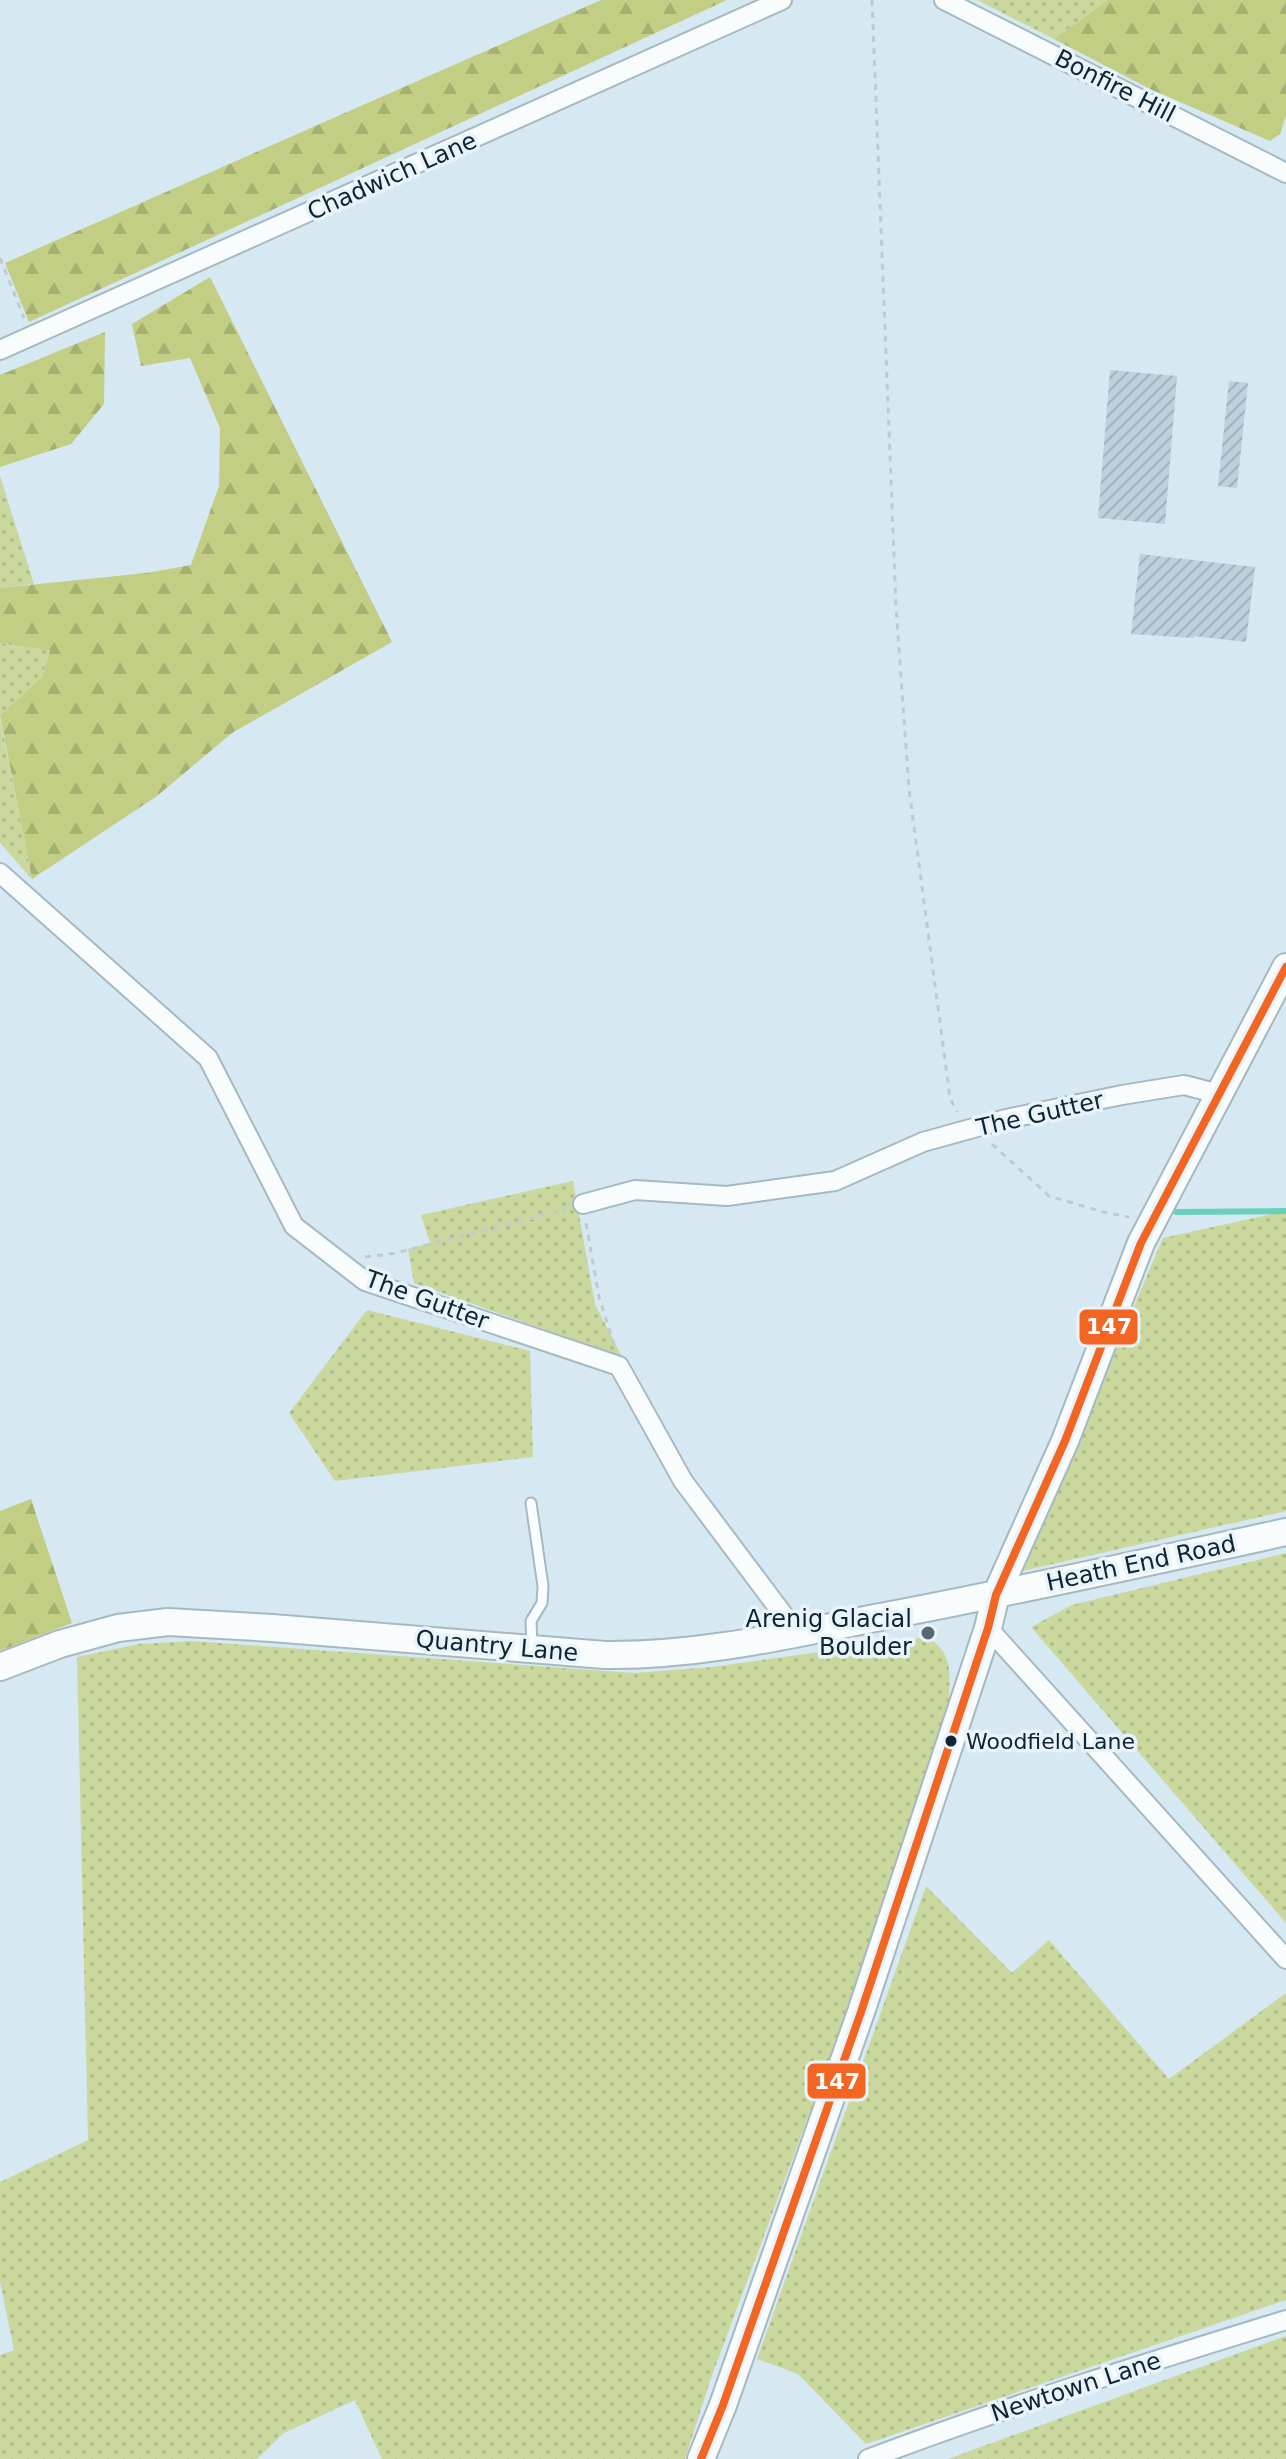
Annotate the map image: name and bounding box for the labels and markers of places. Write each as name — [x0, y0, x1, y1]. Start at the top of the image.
place label: Arenig Glacial Boulder — [746, 1605, 912, 1661]
marker: Arenig Glacial Boulder — [919, 1624, 937, 1642]
place label: Woodfield Lane — [966, 1729, 1135, 1754]
marker: Woodfield Lane — [943, 1733, 959, 1749]

